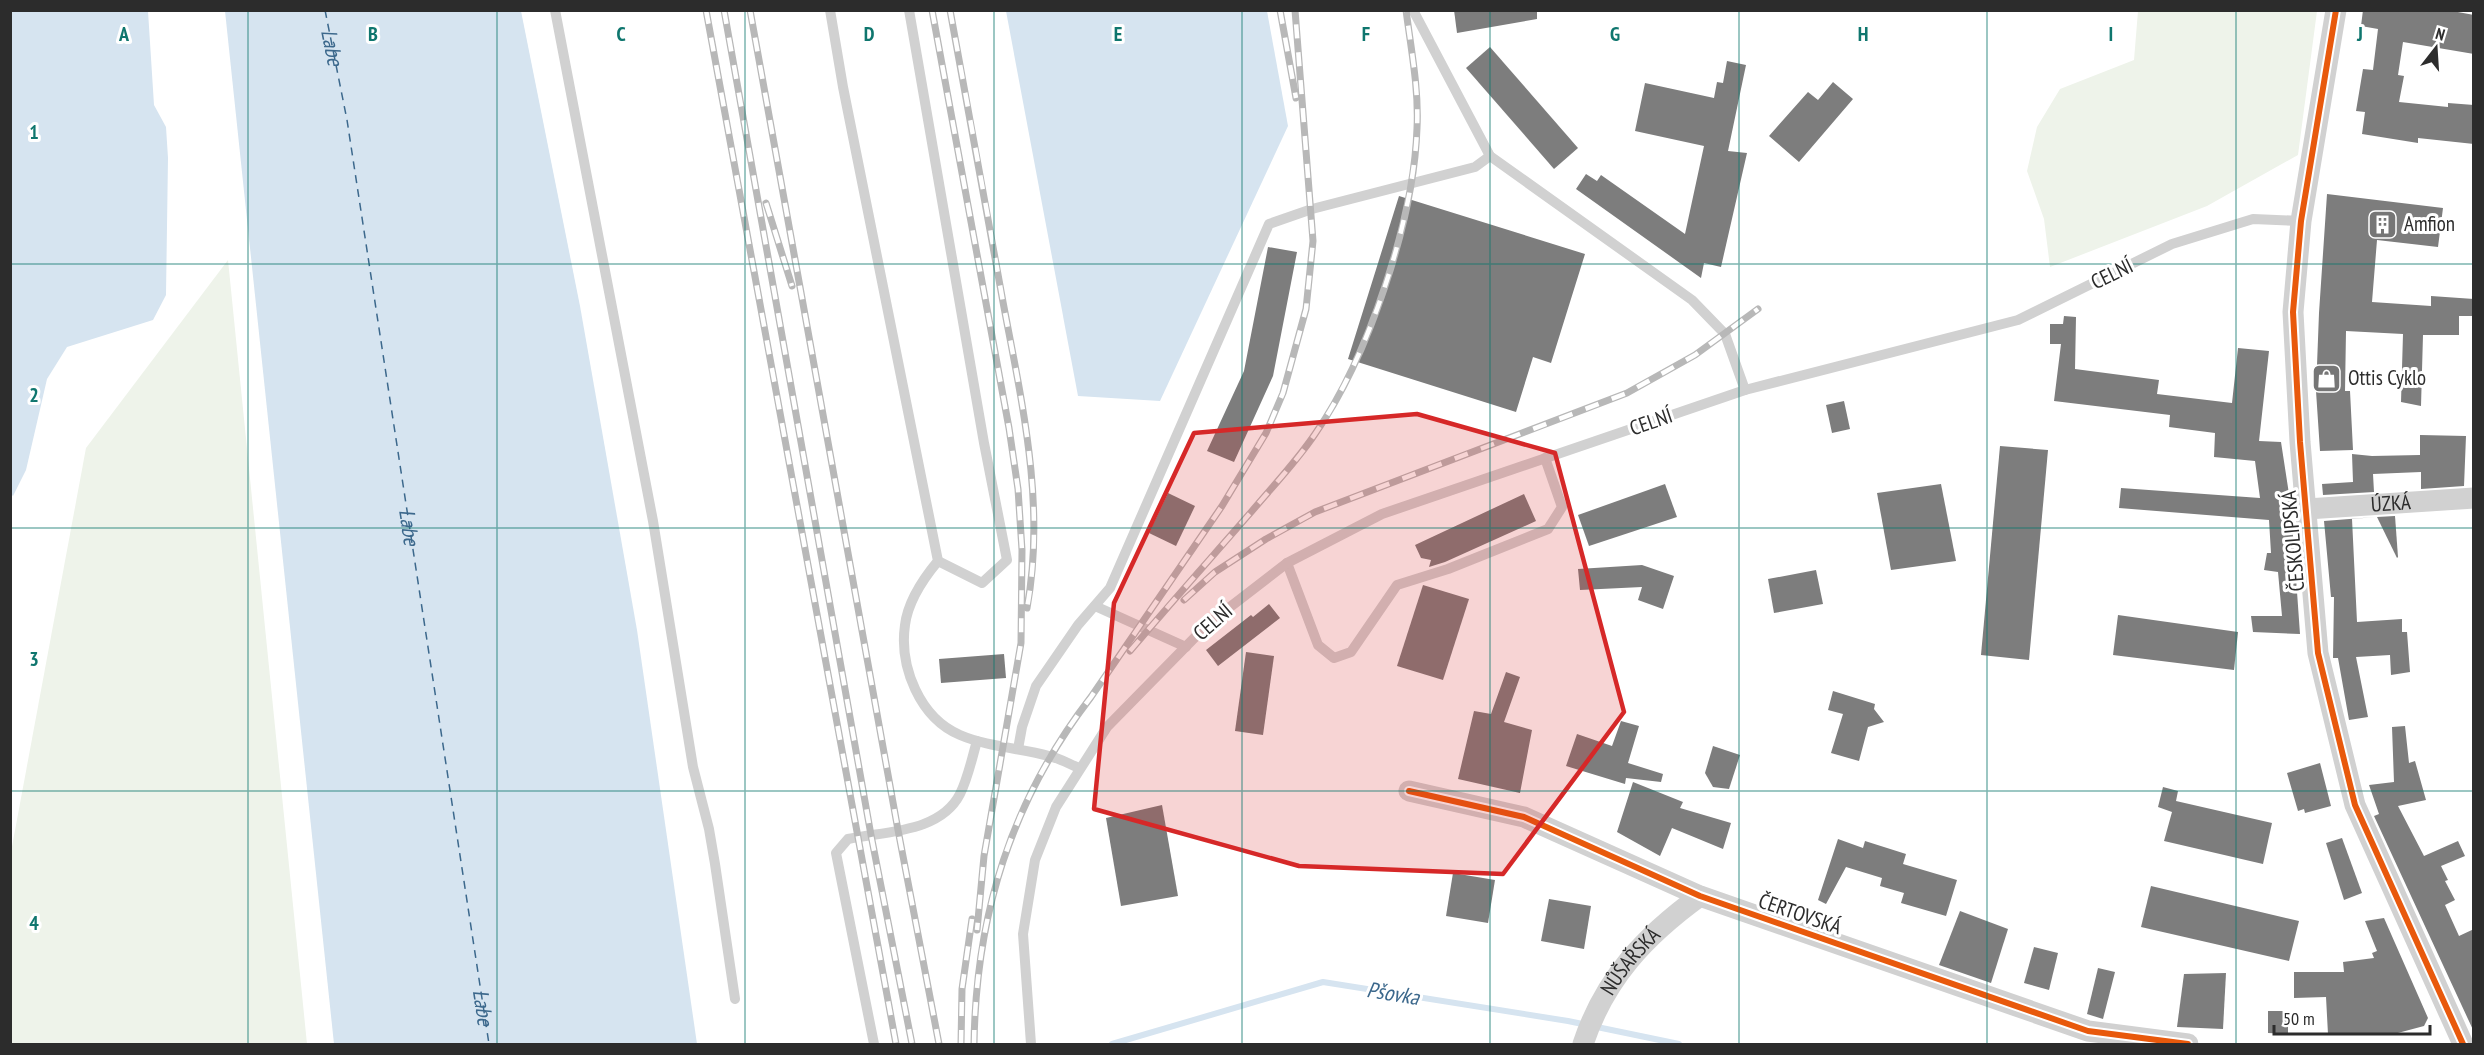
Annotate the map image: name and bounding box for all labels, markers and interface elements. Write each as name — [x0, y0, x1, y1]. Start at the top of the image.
north arrow — [2406, 18, 2466, 78]
text: A — [118, 21, 130, 47]
text: B — [368, 21, 378, 47]
text: C — [616, 21, 626, 47]
text: D — [864, 21, 875, 47]
text: E — [1114, 21, 1122, 47]
text: F — [1362, 21, 1370, 47]
text: G — [1610, 21, 1620, 47]
text: H — [1858, 21, 1868, 47]
text: I — [2109, 21, 2113, 47]
text: J — [2356, 21, 2363, 47]
text: N — [2433, 23, 2447, 44]
water label: Labe — [315, 27, 350, 70]
text: 1 — [29, 119, 39, 145]
building icon: Amfion — [2367, 208, 2399, 240]
place label: Amfion — [2404, 210, 2455, 237]
street label: CELNÍ — [2086, 251, 2138, 295]
shop icon: Ottis Cyklo — [2311, 362, 2343, 394]
place label: Ottis Cyklo — [2348, 364, 2426, 391]
text: 2 — [29, 382, 39, 408]
street label: CELNÍ — [1626, 401, 1677, 441]
street label: ÚZKÁ — [2370, 488, 2412, 518]
street label: ČESKOLIPSKÁ — [2275, 490, 2310, 592]
water label: Labe — [393, 507, 426, 549]
street label: CELNÍ — [1187, 596, 1239, 646]
text: 3 — [29, 646, 39, 672]
street label: ČERTOVSKÁ — [1755, 887, 1845, 940]
text: 4 — [29, 910, 39, 936]
street label: NŮŠAŘSKÁ — [1594, 921, 1666, 1000]
water label: Pšovka — [1365, 975, 1422, 1011]
water label: Labe — [467, 987, 500, 1029]
scale bar — [2274, 998, 2430, 1036]
text: 50 m — [2283, 1007, 2315, 1030]

